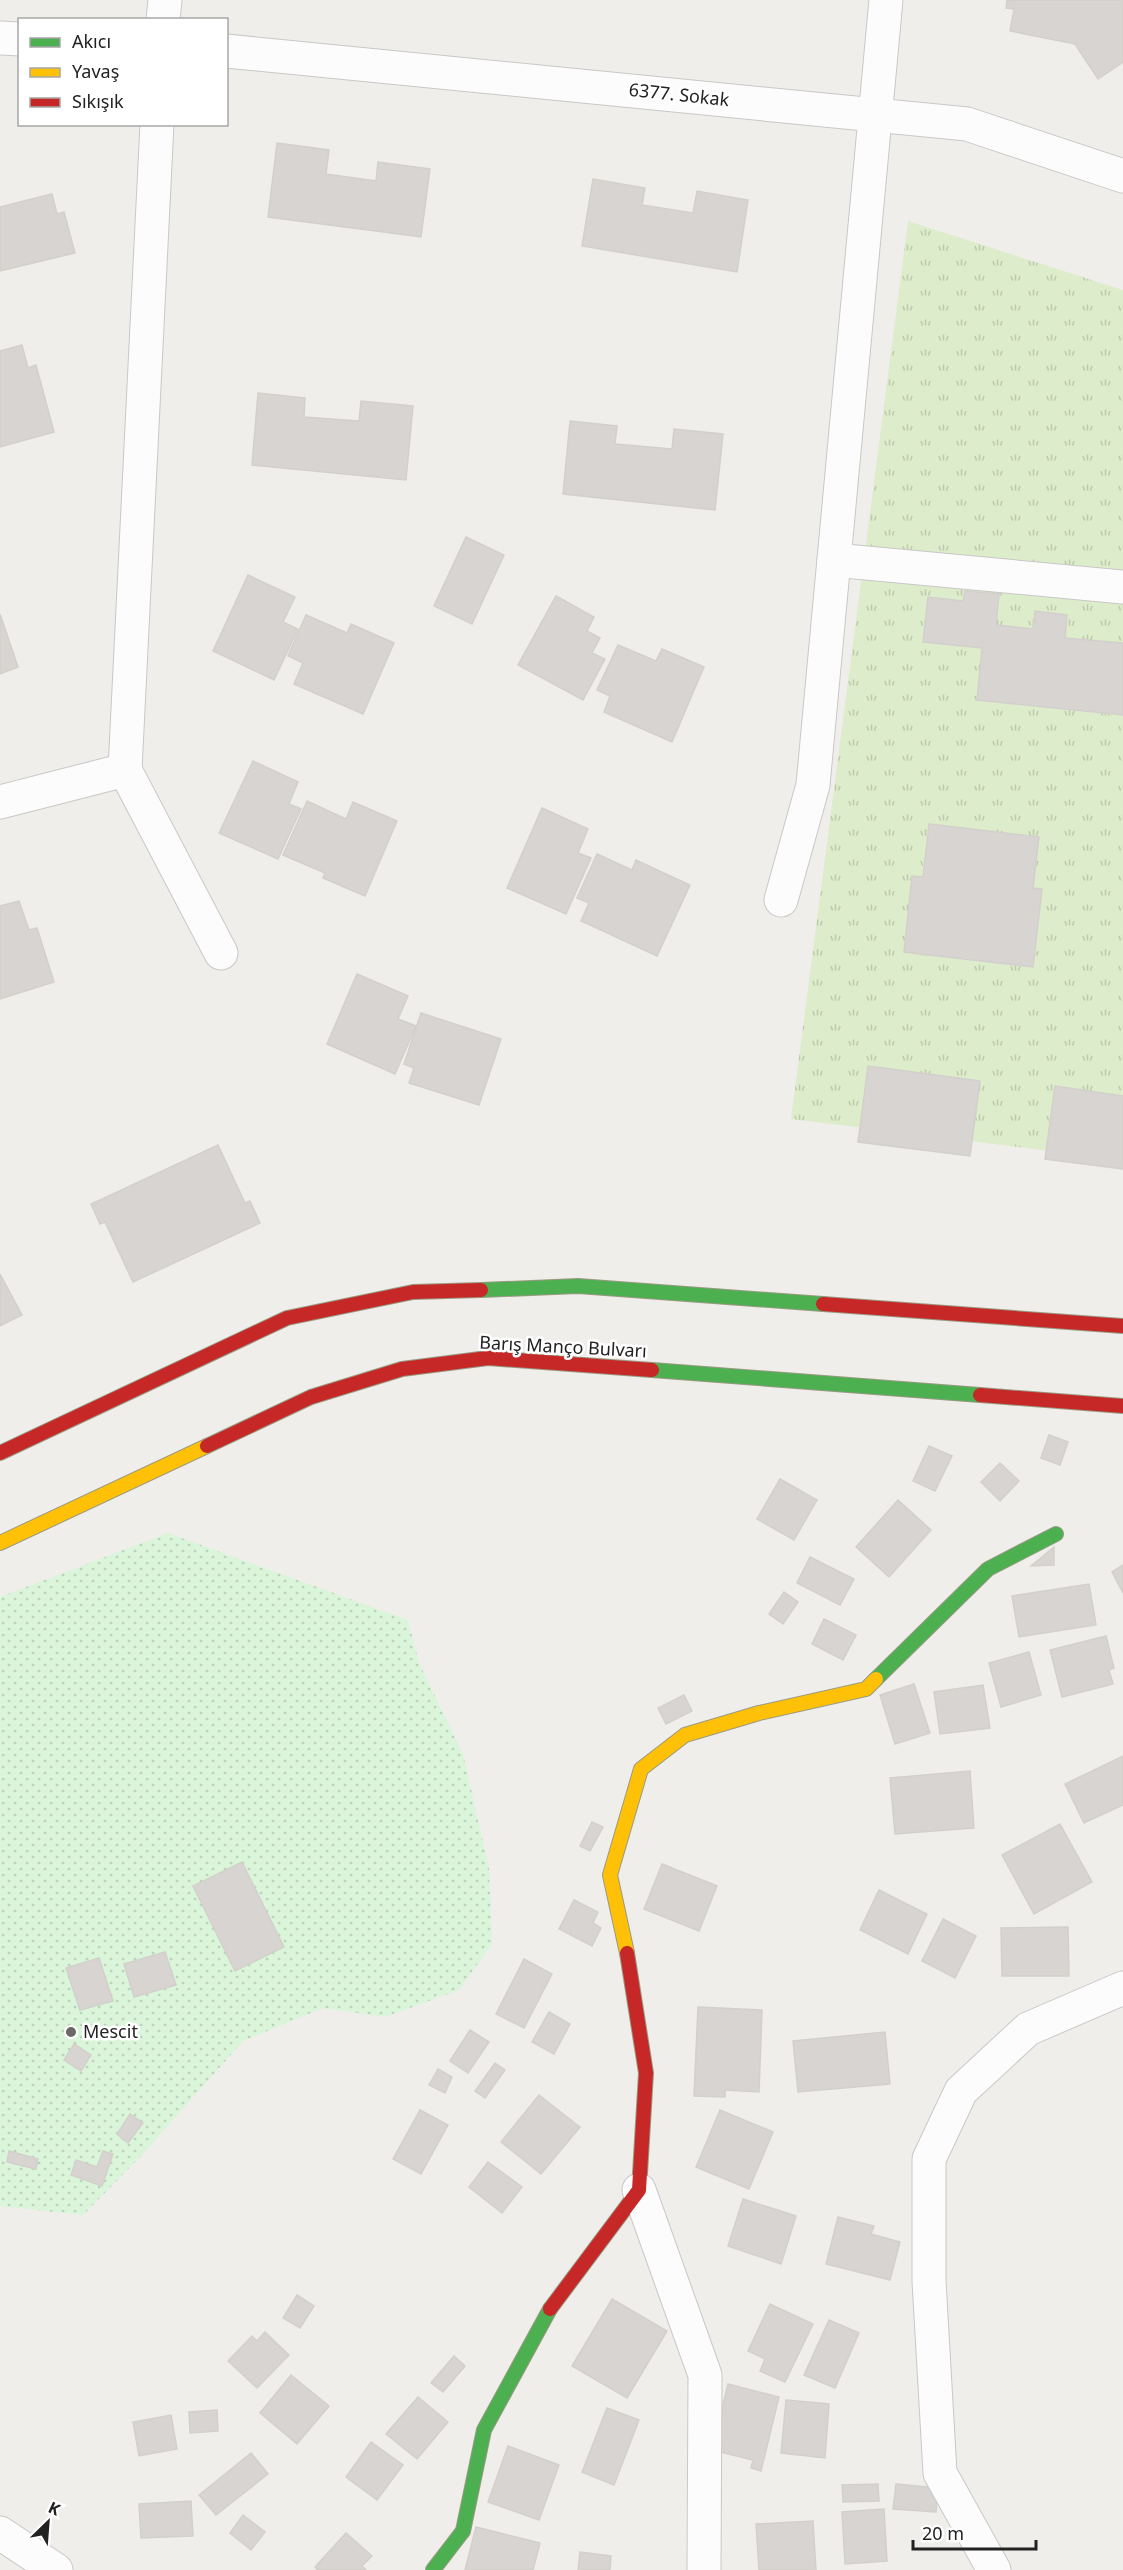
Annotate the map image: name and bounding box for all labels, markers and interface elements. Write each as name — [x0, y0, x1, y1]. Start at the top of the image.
legend — [18, 18, 228, 126]
text: Akıcı — [72, 29, 111, 53]
text: Yavaş — [72, 59, 119, 83]
street label: 6377. Sokak — [628, 77, 731, 111]
text: Sıkışık — [72, 89, 124, 113]
street label: Barış Manço Bulvarı — [479, 1330, 647, 1362]
place label: Mescit — [83, 2019, 138, 2043]
marker: Mescit — [64, 2025, 78, 2039]
north arrow — [18, 2492, 78, 2552]
text: K — [45, 2496, 64, 2521]
scale bar — [913, 2513, 1036, 2551]
text: 20 m — [922, 2521, 964, 2545]

